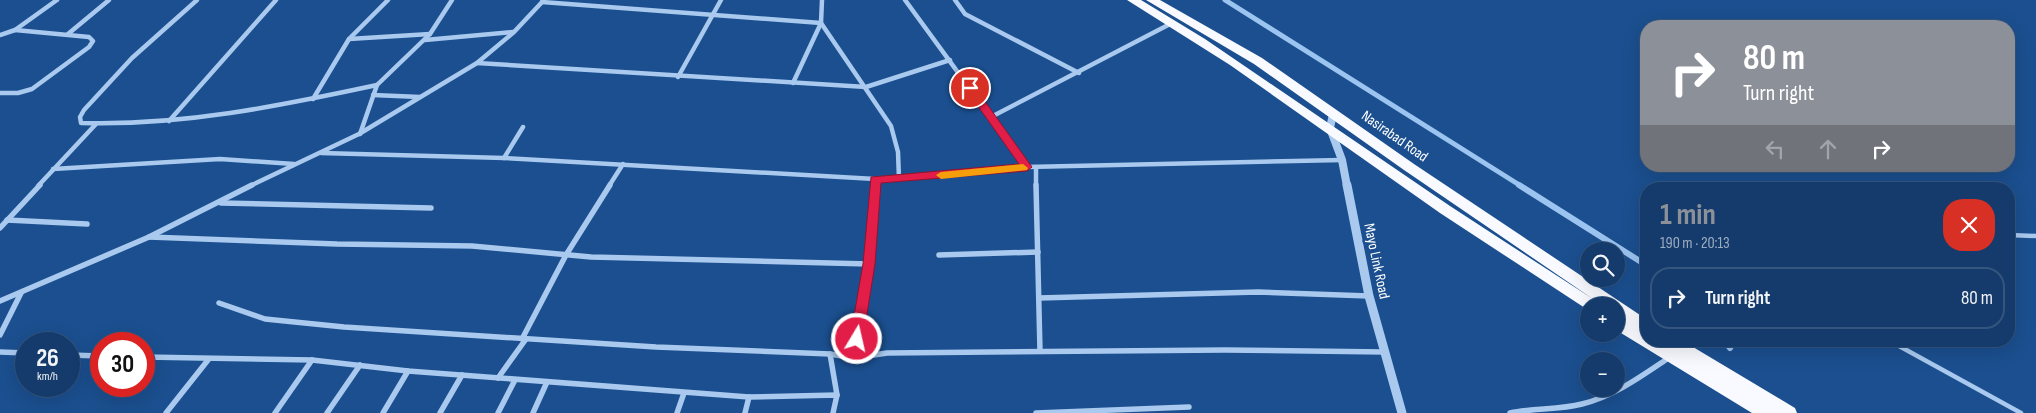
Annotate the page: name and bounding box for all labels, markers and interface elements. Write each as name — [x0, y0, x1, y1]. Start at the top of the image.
text: 80 m — [1743, 37, 1805, 80]
icon: right — [1660, 40, 1725, 105]
pin — [949, 67, 991, 109]
icon: arrive — [956, 74, 984, 102]
text: Turn right — [1743, 80, 1814, 107]
street label: Nasirabad Road — [1358, 107, 1432, 166]
icon: left — [1761, 135, 1789, 163]
icon: ahead — [1814, 135, 1842, 163]
icon: right — [1867, 135, 1895, 163]
text: 1 min — [1660, 197, 1716, 233]
button: close — [1943, 199, 1995, 251]
street label: Mayo Link Road — [1359, 222, 1394, 301]
text: 190 m · 20:13 — [1660, 234, 1730, 253]
map controls — [1580, 242, 1625, 397]
button: search — [1580, 242, 1625, 287]
icon: right — [1662, 284, 1690, 312]
text: Turn right — [1705, 287, 1770, 310]
text: 80 m — [1961, 287, 1993, 310]
button: + — [1580, 297, 1625, 342]
position arrow — [830, 312, 882, 364]
speed limit sign: 30 — [90, 332, 155, 397]
text: 26 — [36, 343, 59, 374]
button: − — [1580, 352, 1625, 397]
text: km/h — [37, 369, 58, 384]

